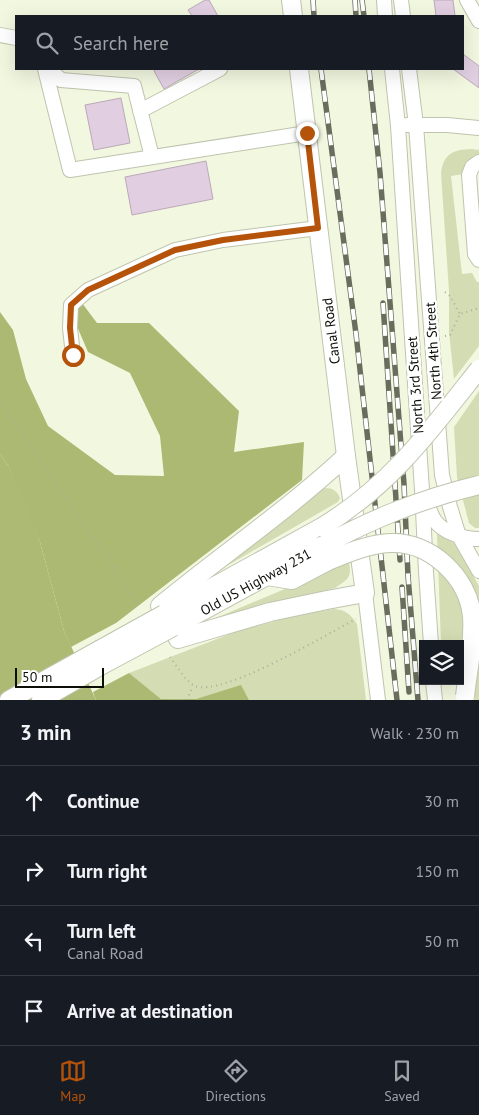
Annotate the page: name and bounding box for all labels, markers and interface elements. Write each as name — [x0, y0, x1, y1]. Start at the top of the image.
search box — [15, 15, 464, 70]
icon: search — [33, 29, 61, 57]
text: Search here — [73, 31, 169, 55]
route end — [296, 122, 319, 145]
street label: Canal Road — [318, 297, 344, 365]
street label: North 4th Street — [421, 301, 445, 400]
street label: North 3rd Street — [403, 335, 427, 434]
route start — [62, 344, 85, 367]
street label: Old US Highway 231 — [197, 545, 314, 620]
map controls — [419, 640, 464, 685]
button: layers — [419, 640, 464, 685]
scale bar — [15, 665, 104, 688]
text: 50 m — [22, 668, 52, 686]
text: 3 min — [20, 719, 71, 746]
text: Walk · 230 m — [370, 723, 459, 743]
icon: ahead — [20, 787, 48, 815]
text: Continue — [67, 789, 139, 813]
text: 30 m — [424, 791, 459, 811]
icon: right — [20, 857, 48, 885]
text: Turn right — [67, 859, 147, 883]
text: 150 m — [416, 861, 459, 881]
text: Turn left — [67, 919, 136, 943]
icon: left — [20, 927, 48, 955]
text: 50 m — [424, 931, 459, 951]
text: Canal Road — [67, 943, 143, 963]
icon: arrive — [20, 997, 48, 1025]
text: Arrive at destination — [67, 999, 233, 1023]
tab: Map — [59, 1057, 87, 1105]
tab: Directions — [205, 1057, 266, 1105]
tab: Saved — [384, 1057, 420, 1105]

